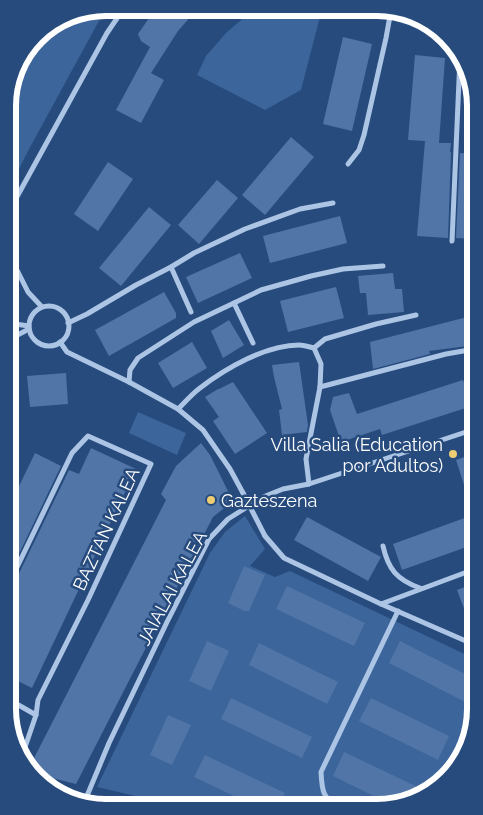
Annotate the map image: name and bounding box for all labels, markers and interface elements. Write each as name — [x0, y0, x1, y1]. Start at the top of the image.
place label: Villa Salia (Education por Adultos) — [271, 434, 443, 476]
marker: Villa Salia (Education por Adultos) — [447, 448, 459, 460]
street label: BAZTAN KALEA — [68, 464, 144, 594]
place label: Gazteszena — [221, 490, 317, 511]
marker: Gazteszena — [205, 494, 217, 506]
street label: JAIALAI KALEA — [133, 527, 211, 649]

